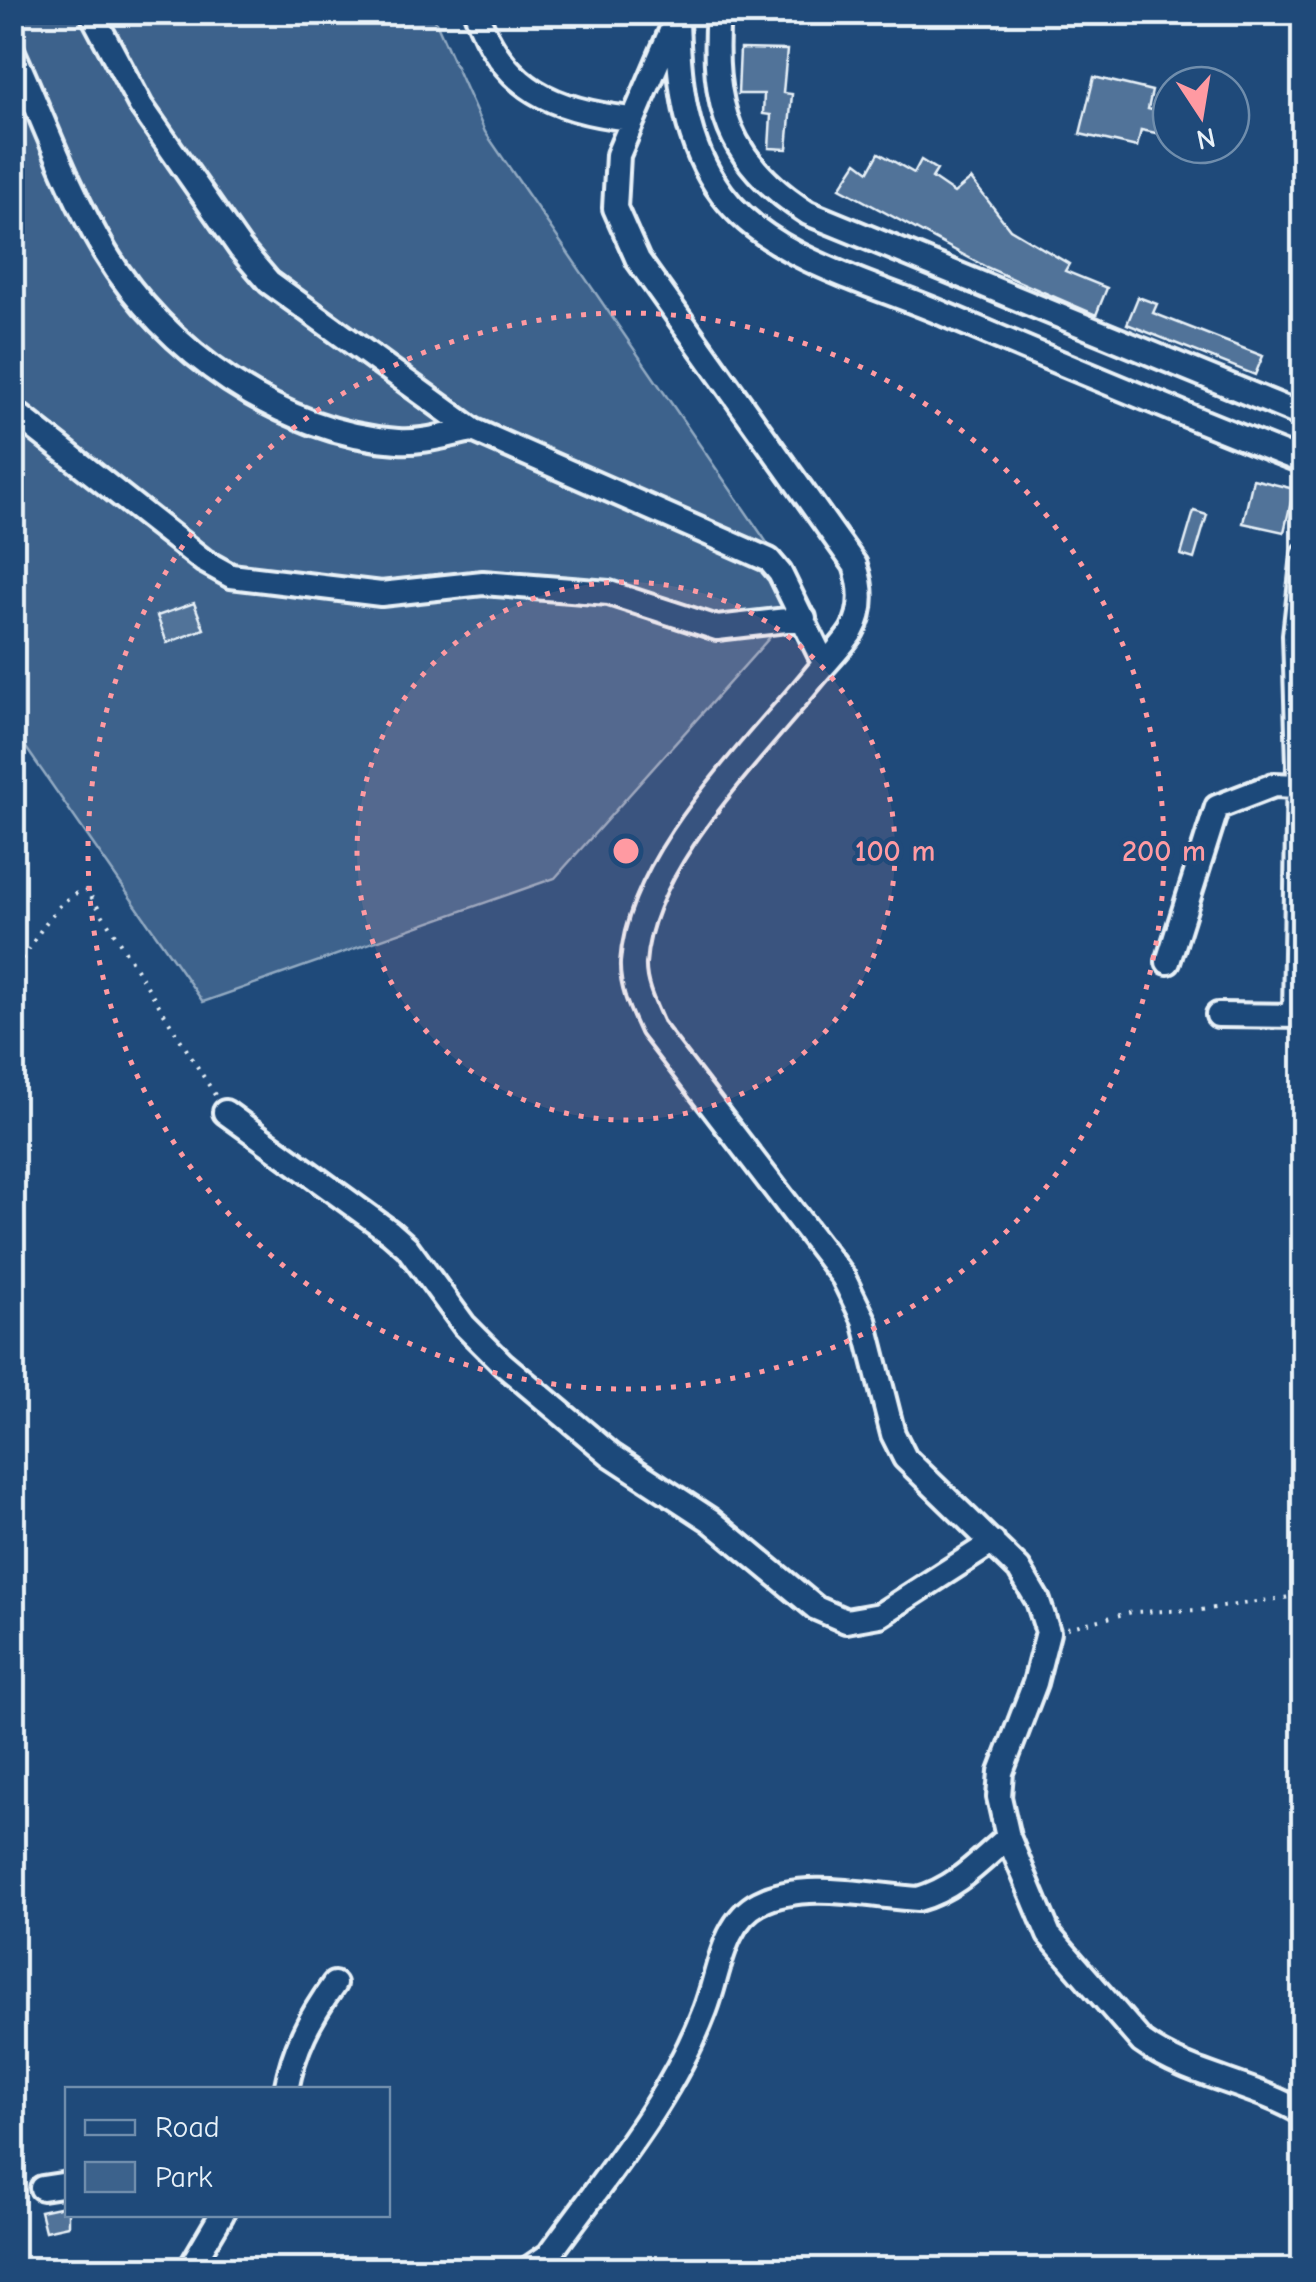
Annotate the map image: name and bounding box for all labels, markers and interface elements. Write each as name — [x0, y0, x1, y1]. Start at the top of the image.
north arrow — [1151, 65, 1251, 165]
text: N — [1194, 121, 1218, 156]
centre of rings — [608, 833, 644, 869]
text: 100 m — [855, 834, 935, 869]
text: 200 m — [1122, 834, 1206, 869]
legend — [65, 2087, 390, 2217]
text: Road — [155, 2110, 220, 2145]
text: Park — [155, 2160, 213, 2195]

